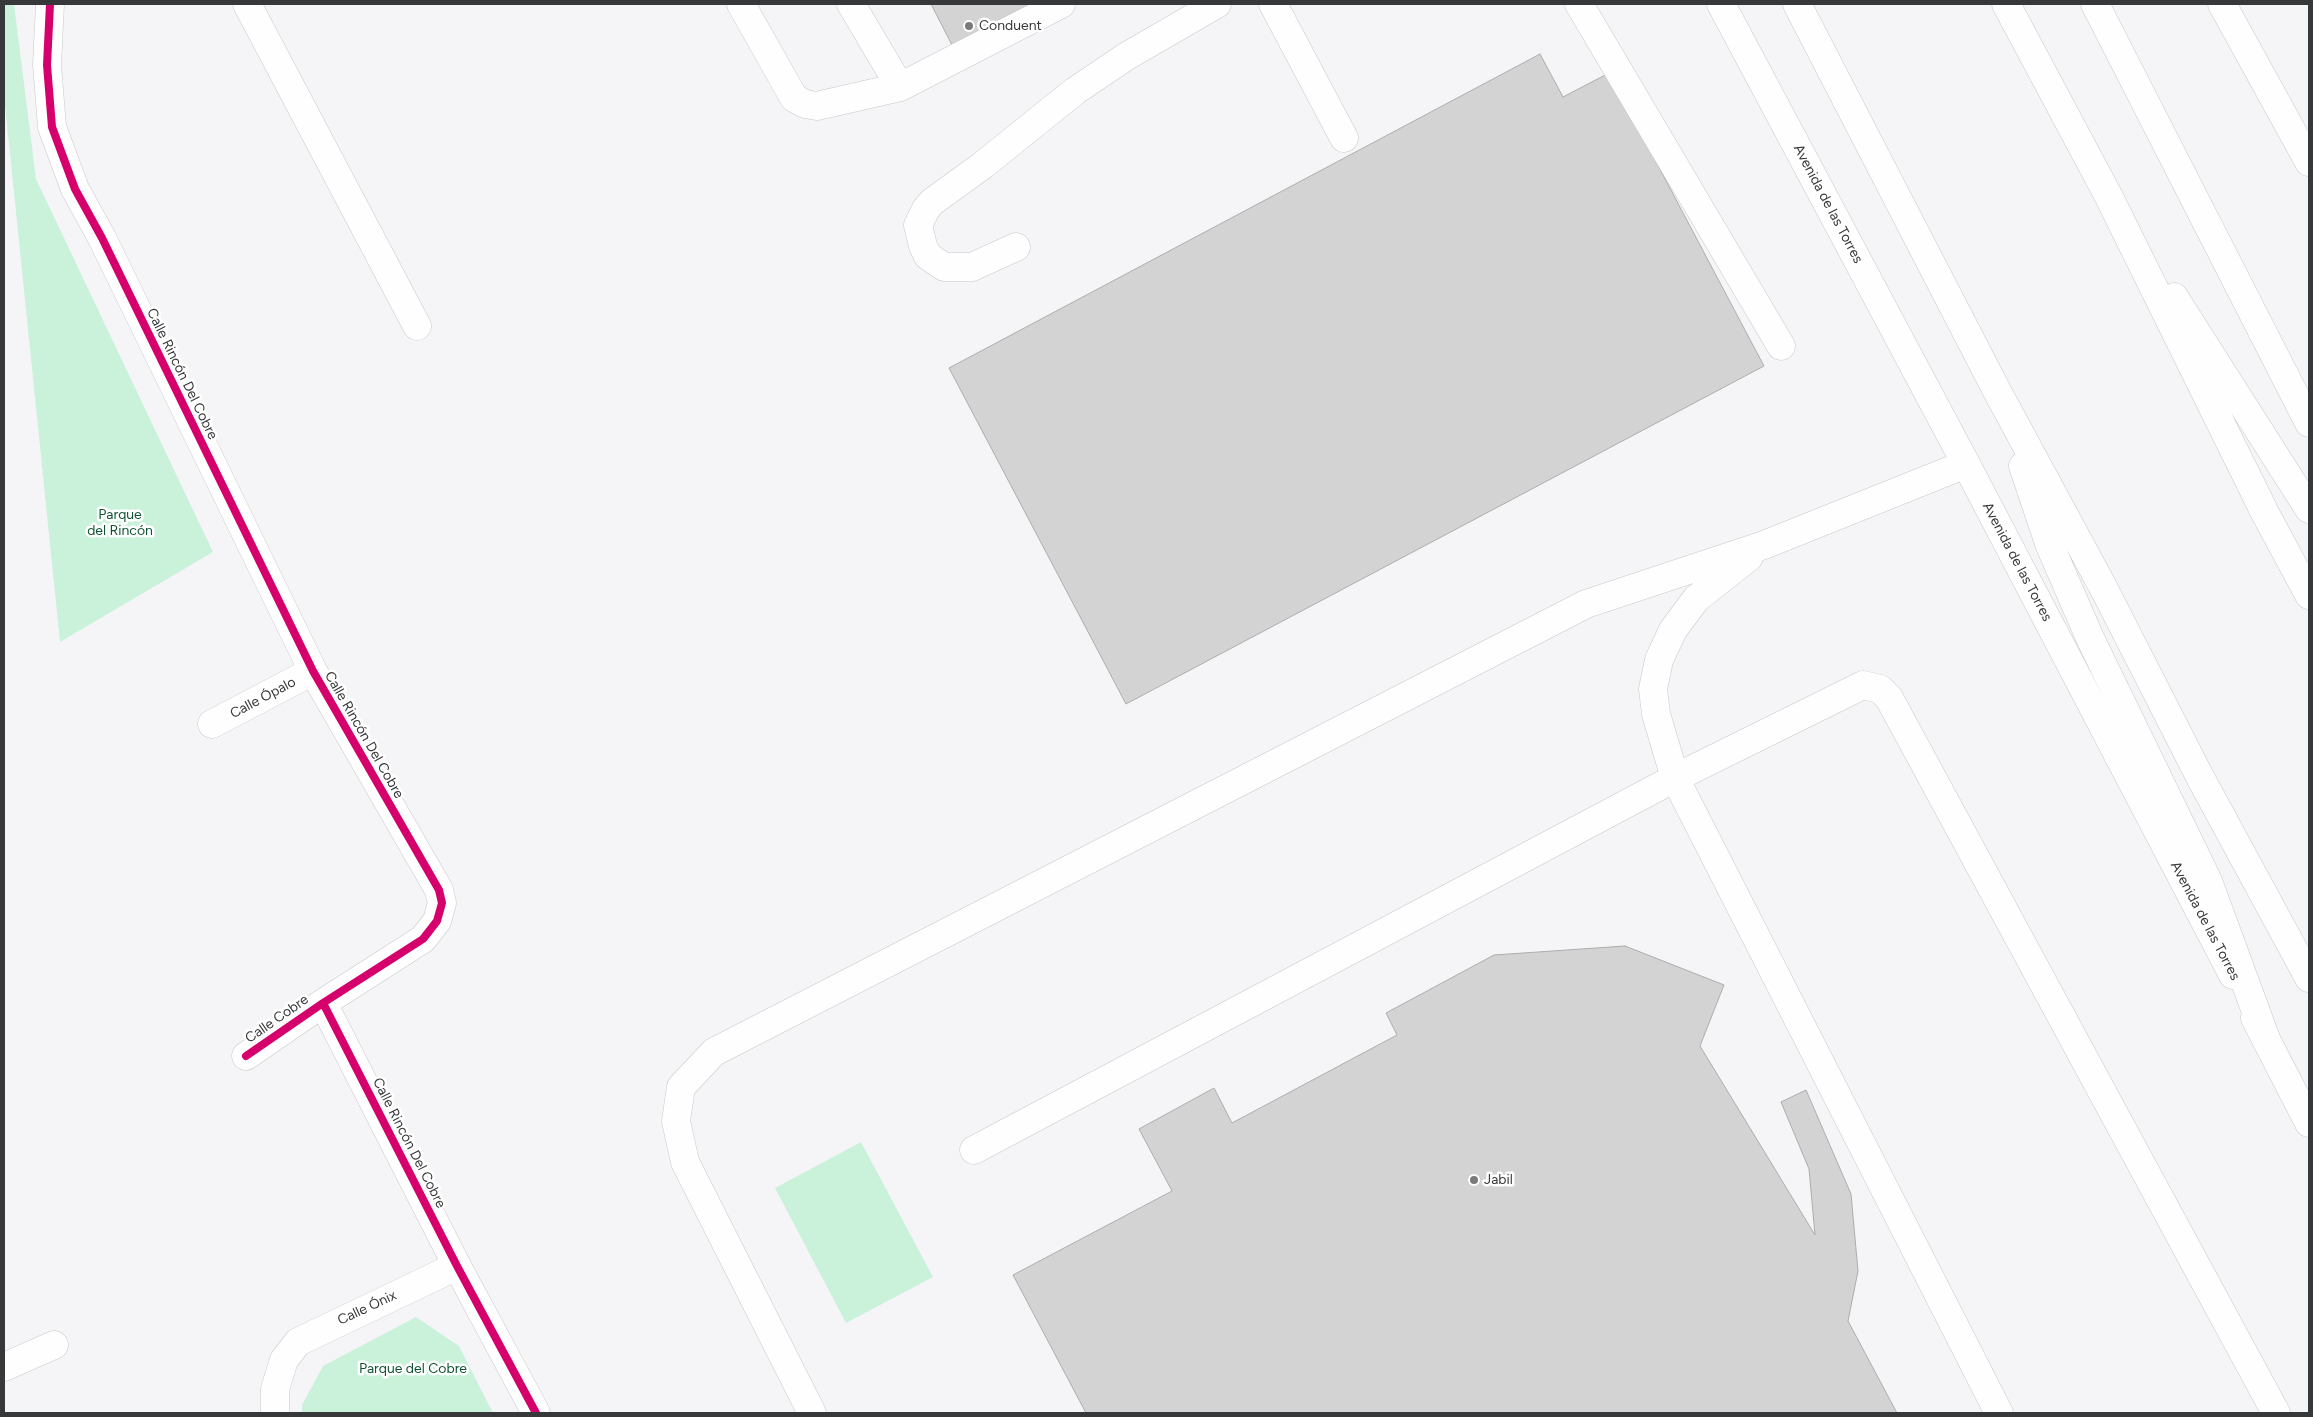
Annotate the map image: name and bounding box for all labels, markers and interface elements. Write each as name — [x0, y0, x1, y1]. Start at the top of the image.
place label: Conduent — [979, 18, 1042, 34]
marker: Conduent — [963, 20, 975, 32]
street label: Avenida de las Torres — [1790, 142, 1866, 266]
street label: Calle Rincón Del Cobre — [143, 306, 221, 442]
street label: Avenida de las Torres — [1979, 500, 2055, 624]
park label: Parque del Rincón — [87, 507, 153, 540]
street label: Calle Rincón Del Cobre — [321, 668, 407, 802]
street label: Calle Ópalo — [227, 674, 299, 722]
street label: Avenida de las Torres — [2167, 859, 2243, 983]
street label: Calle Cobre — [242, 991, 312, 1047]
street label: Calle Rincón Del Cobre — [369, 1075, 449, 1211]
place label: Jabil — [1484, 1172, 1513, 1188]
marker: Jabil — [1468, 1174, 1480, 1186]
street label: Calle Ónix — [335, 1287, 399, 1329]
park label: Parque del Cobre — [359, 1361, 467, 1377]

